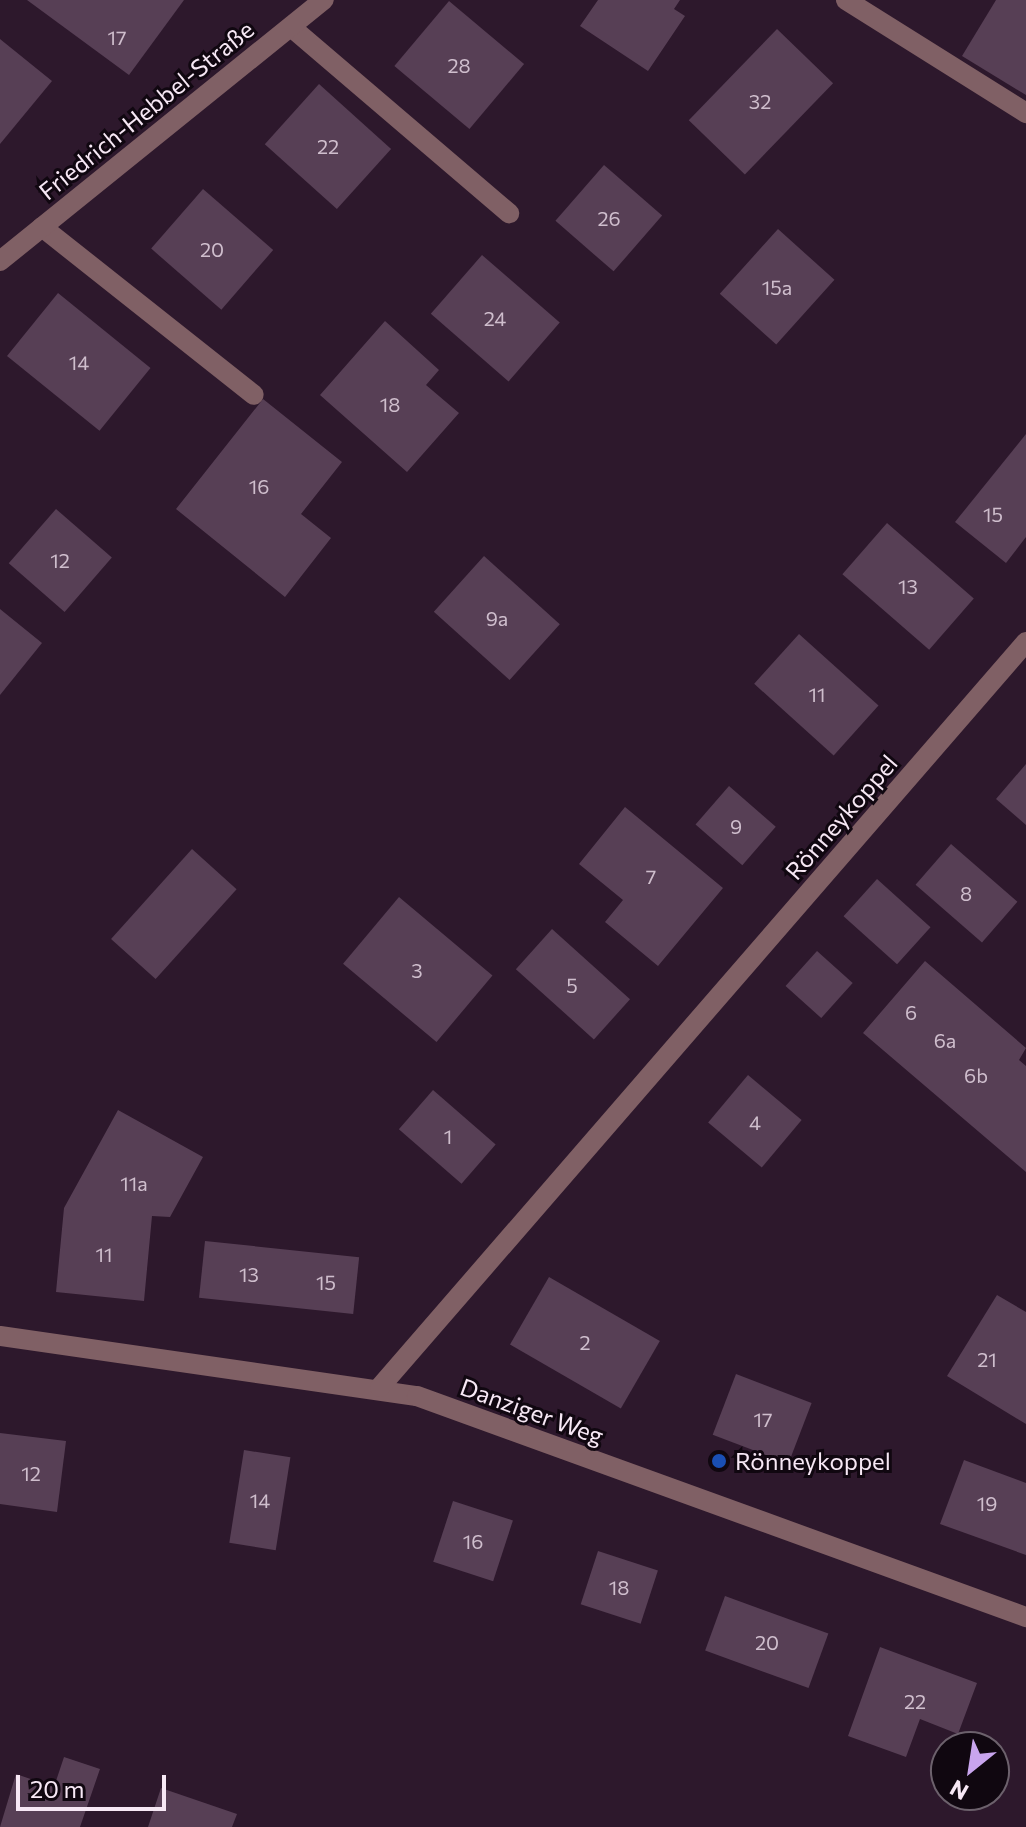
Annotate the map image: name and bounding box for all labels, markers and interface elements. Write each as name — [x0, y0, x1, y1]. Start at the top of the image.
street label: Friedrich-Hebbel-Straße — [33, 15, 259, 205]
house number: 17 — [107, 25, 127, 49]
house number: 28 — [447, 53, 471, 77]
house number: 32 — [749, 89, 771, 113]
house number: 22 — [317, 134, 339, 158]
house number: 26 — [597, 206, 621, 230]
house number: 20 — [200, 237, 224, 261]
house number: 15a — [762, 275, 792, 299]
house number: 24 — [484, 306, 506, 330]
house number: 14 — [69, 350, 89, 374]
house number: 18 — [380, 392, 400, 416]
house number: 16 — [249, 474, 269, 498]
house number: 15 — [983, 502, 1003, 526]
house number: 12 — [50, 548, 70, 572]
house number: 13 — [898, 574, 918, 598]
house number: 9a — [486, 606, 508, 630]
house number: 11 — [808, 682, 826, 706]
street label: Rönneykoppel — [779, 749, 903, 885]
house number: 9 — [730, 814, 742, 838]
house number: 7 — [646, 864, 656, 888]
house number: 8 — [960, 881, 972, 905]
house number: 3 — [411, 958, 423, 982]
house number: 5 — [566, 973, 578, 997]
house number: 6 — [905, 1000, 917, 1024]
house number: 6a — [934, 1028, 956, 1052]
house number: 6b — [964, 1063, 988, 1087]
house number: 4 — [749, 1110, 761, 1134]
house number: 1 — [444, 1124, 452, 1148]
house number: 11a — [120, 1171, 148, 1195]
house number: 11 — [95, 1242, 113, 1266]
house number: 13 — [239, 1262, 259, 1286]
house number: 15 — [316, 1270, 336, 1294]
house number: 2 — [579, 1330, 591, 1354]
house number: 21 — [977, 1347, 997, 1371]
street label: Danziger Weg — [457, 1372, 607, 1450]
house number: 17 — [753, 1407, 773, 1431]
place label: Rönneykoppel — [735, 1447, 891, 1475]
marker: Rönneykoppel — [710, 1452, 728, 1470]
house number: 12 — [21, 1461, 41, 1485]
house number: 14 — [250, 1488, 270, 1512]
house number: 19 — [977, 1491, 997, 1515]
house number: 16 — [463, 1529, 483, 1553]
house number: 18 — [609, 1575, 629, 1599]
house number: 20 — [755, 1630, 779, 1654]
house number: 22 — [904, 1689, 926, 1713]
north arrow — [930, 1731, 1010, 1811]
scale bar — [20, 1759, 170, 1809]
text: 20 m — [30, 1774, 84, 1803]
text: N — [945, 1775, 973, 1806]

